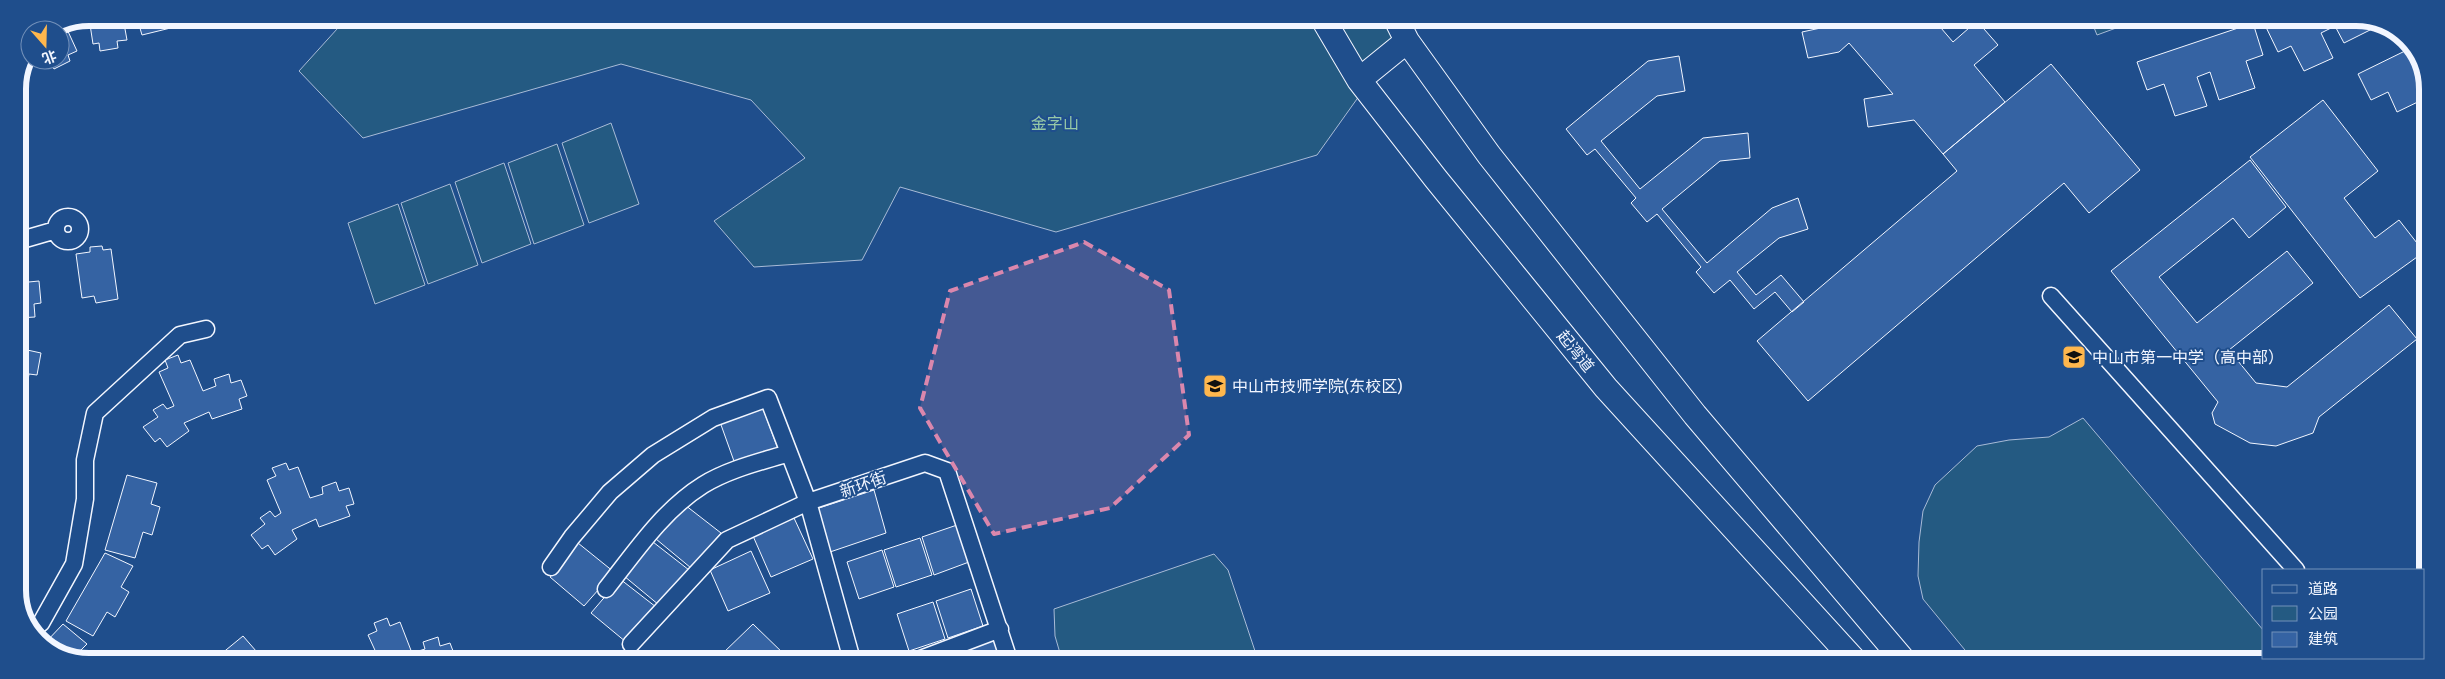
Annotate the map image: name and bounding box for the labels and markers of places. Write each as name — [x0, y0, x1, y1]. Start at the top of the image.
school or university icon: 中山市第一中学（高中部） — [2061, 344, 2087, 370]
place label: 中山市第一中学（高中部） — [2092, 348, 2284, 367]
school or university icon: 中山市技师学院(东校区) — [1202, 373, 1228, 399]
place label: 中山市技师学院(东校区) — [1232, 377, 1402, 396]

